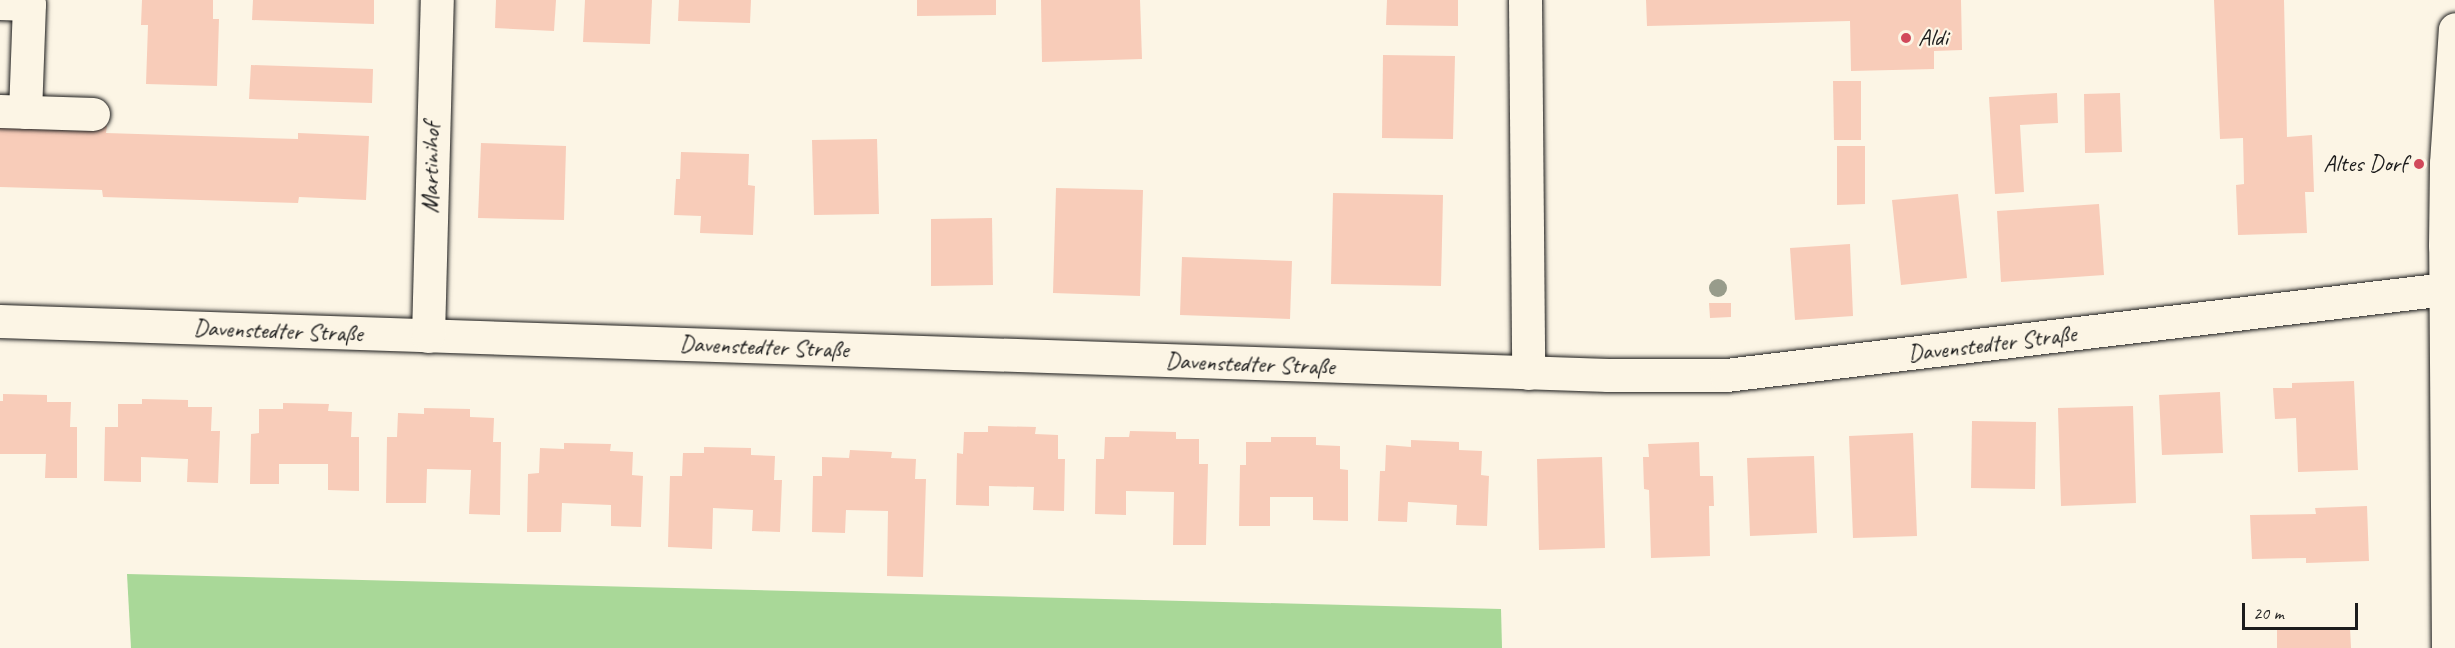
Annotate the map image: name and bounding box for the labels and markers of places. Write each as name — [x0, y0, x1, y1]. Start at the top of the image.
place label: Aldi — [1918, 24, 1948, 52]
marker: Aldi — [1899, 31, 1913, 45]
place label: Altes Dorf — [2323, 150, 2407, 178]
marker: Altes Dorf — [2412, 157, 2426, 171]

